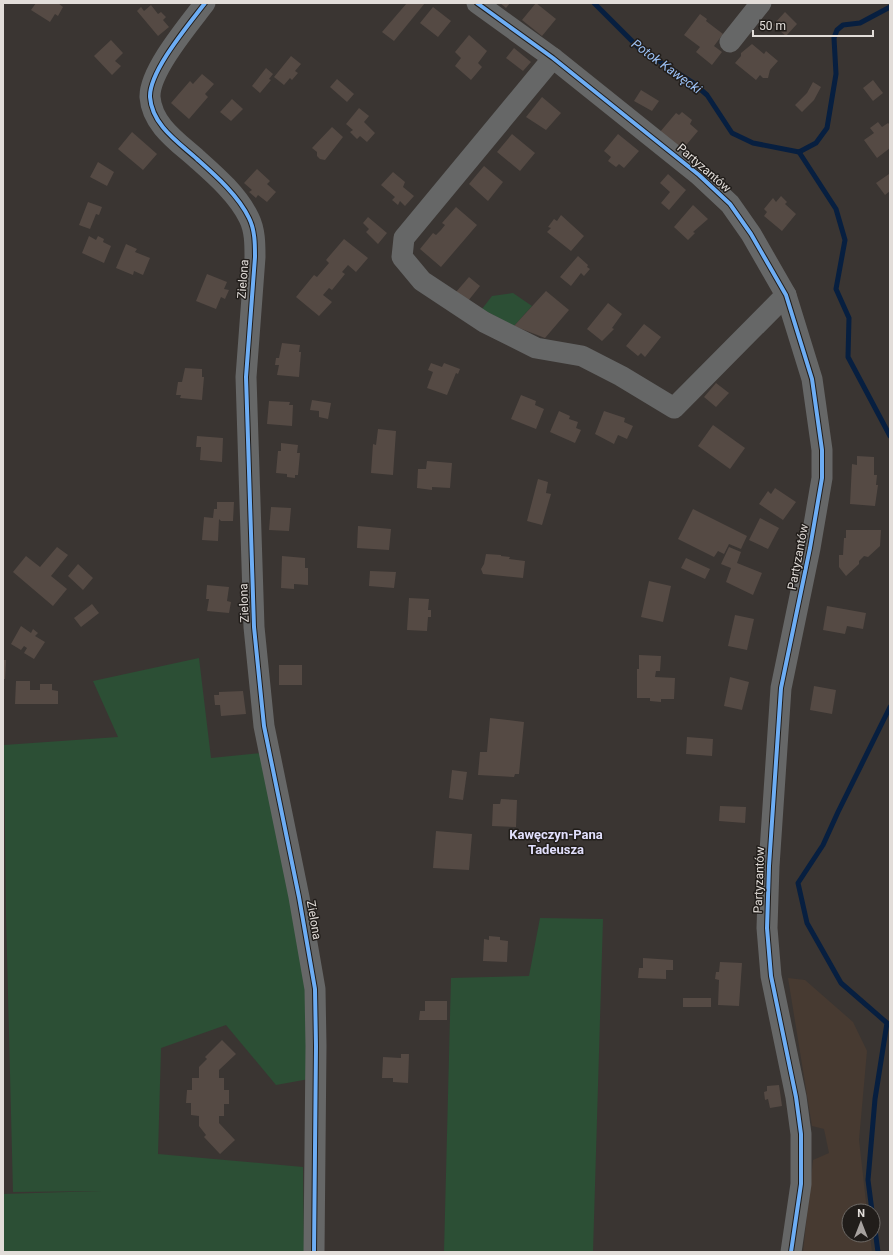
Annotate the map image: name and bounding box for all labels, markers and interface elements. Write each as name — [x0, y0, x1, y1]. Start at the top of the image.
scale bar — [753, 12, 873, 38]
text: 50 m — [759, 19, 786, 33]
water label: Potok Kawęcki — [629, 36, 705, 97]
street label: Partyzantów — [674, 141, 734, 195]
street label: Zielona — [235, 259, 251, 299]
street label: Partyzantów — [785, 523, 811, 591]
street label: Zielona — [236, 583, 252, 623]
district label: Kawęczyn-Pana Tadeusza — [509, 827, 603, 857]
street label: Partyzantów — [751, 846, 767, 914]
street label: Zielona — [304, 899, 324, 941]
north arrow — [841, 1203, 881, 1243]
text: N — [857, 1207, 865, 1220]

